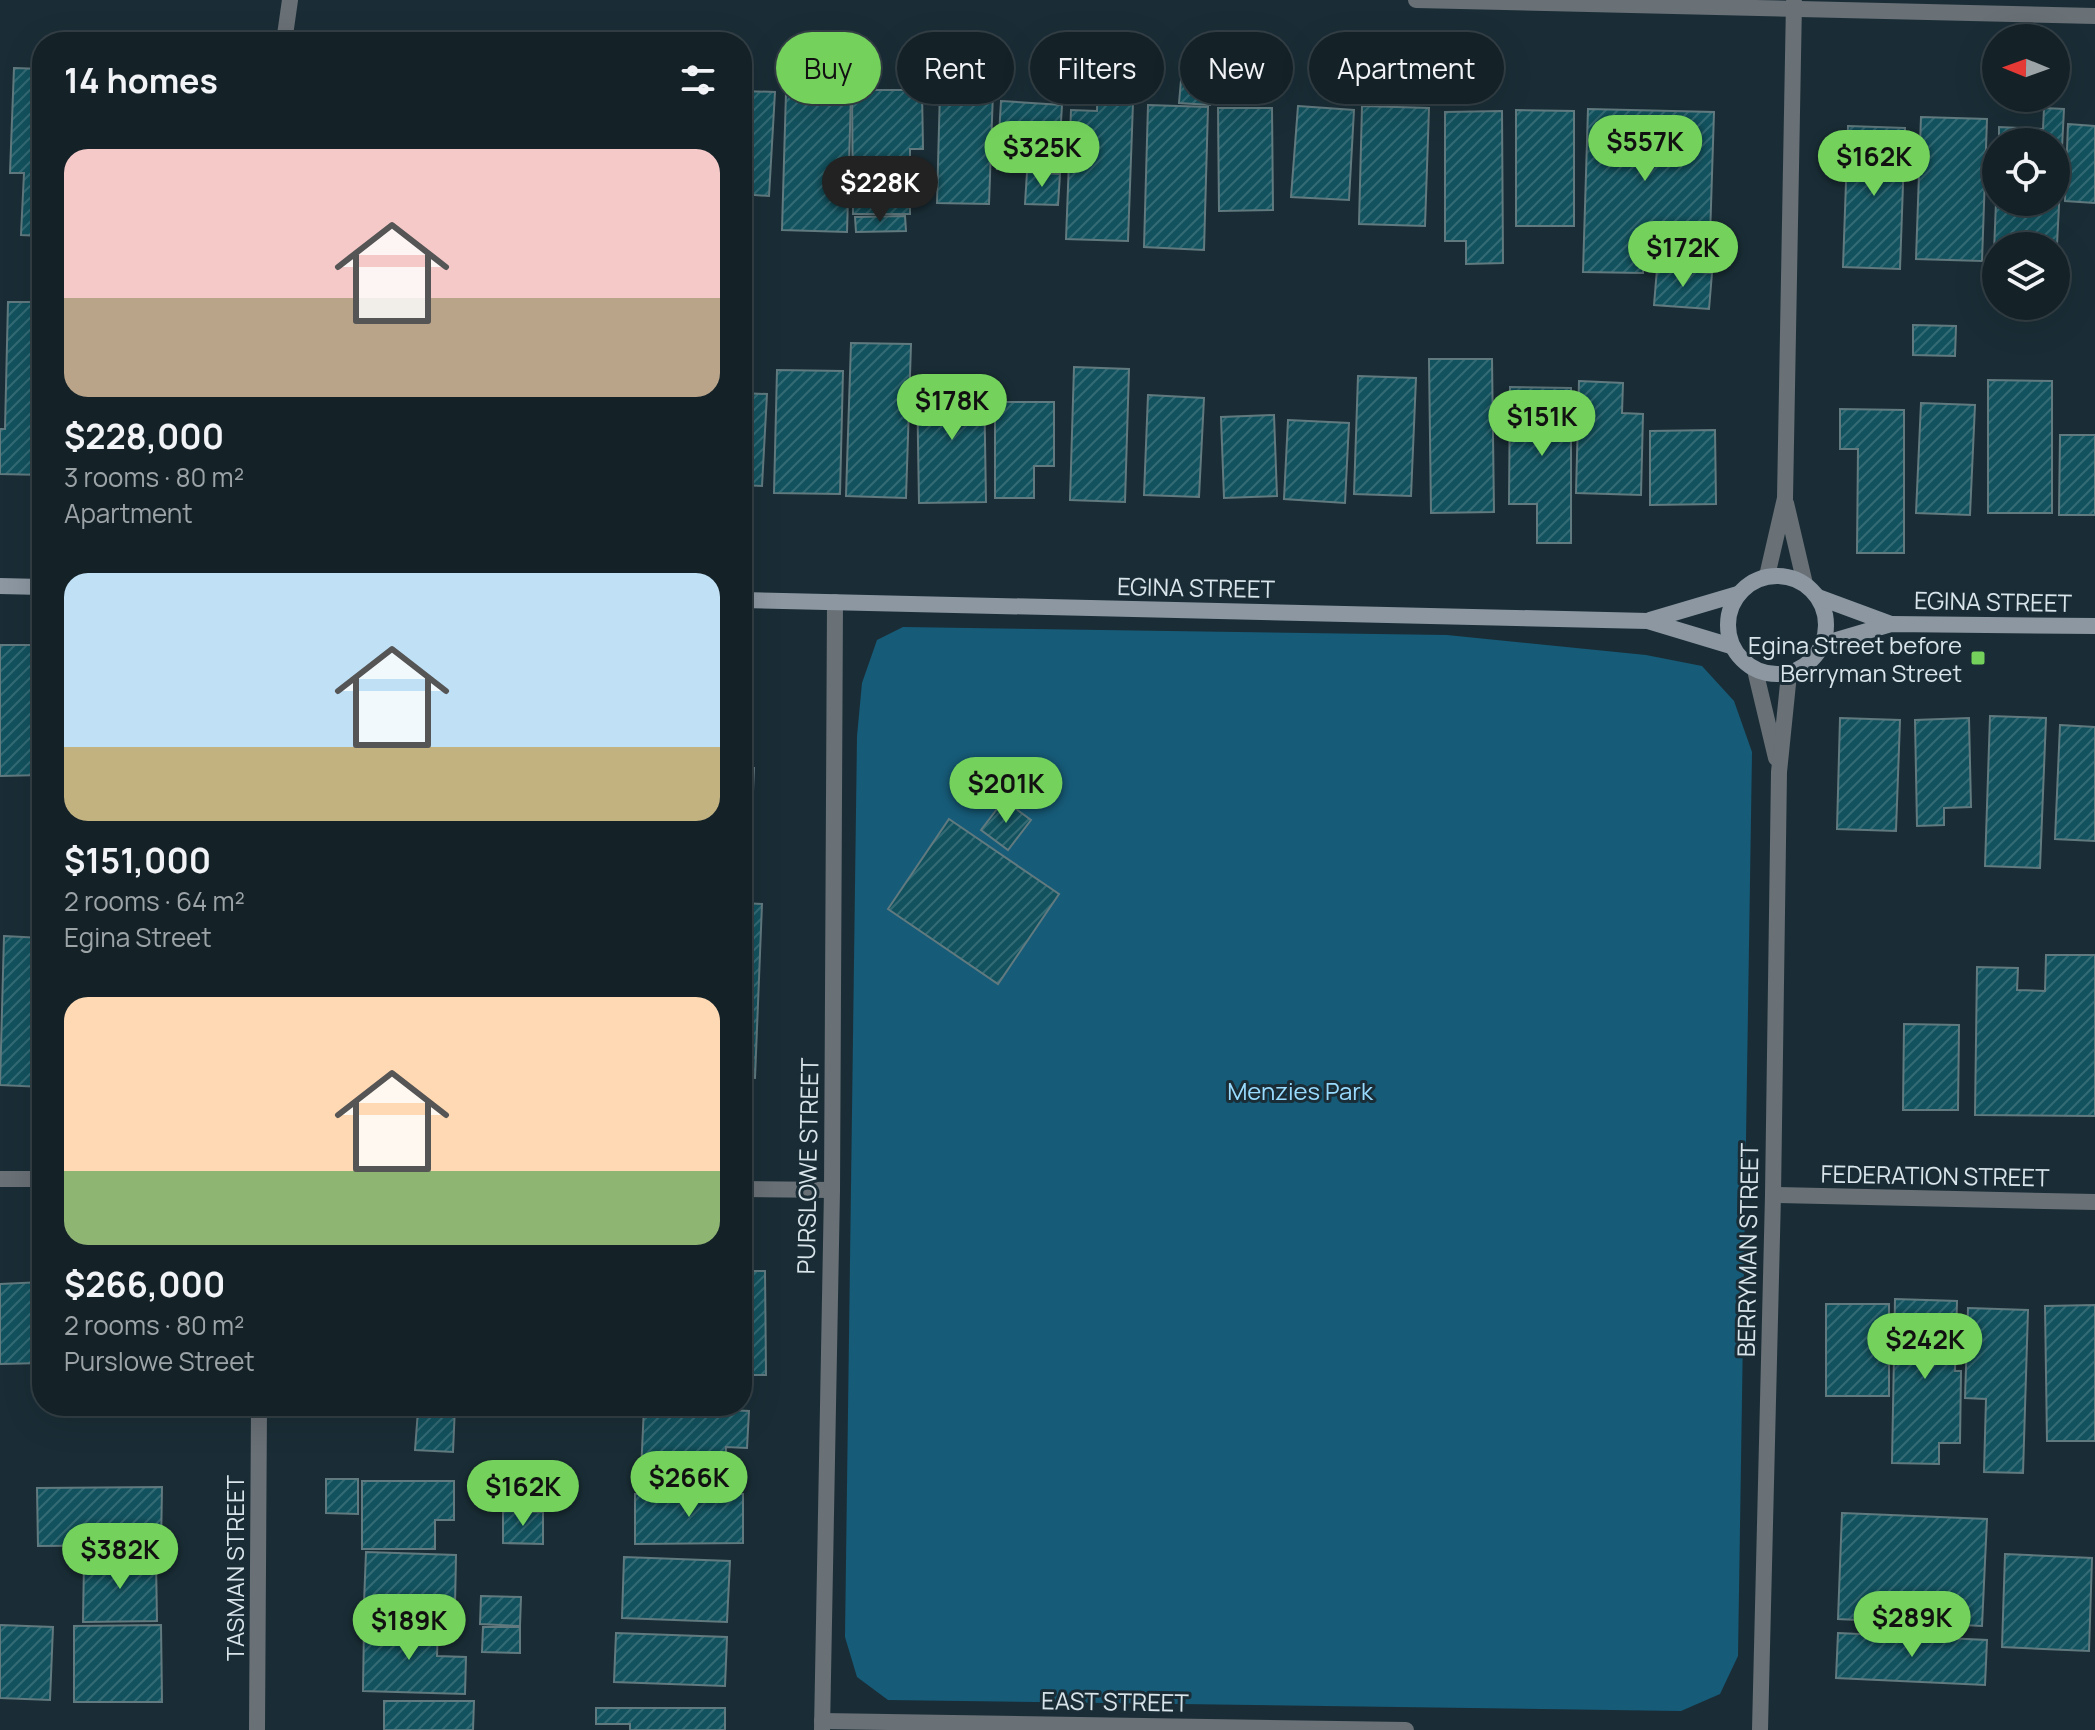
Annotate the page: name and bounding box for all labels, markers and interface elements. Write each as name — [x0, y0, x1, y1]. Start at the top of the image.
north arrow — [1982, 24, 2070, 112]
map controls — [1982, 24, 2070, 320]
chip: Buy — [776, 32, 881, 104]
chip: Rent — [897, 32, 1014, 104]
chip: Filters — [1030, 32, 1164, 104]
chip: New — [1180, 32, 1293, 104]
chip: Apartment — [1309, 32, 1504, 104]
text: 14 homes — [64, 57, 218, 103]
icon: filters — [676, 58, 720, 102]
pin: $557K — [1589, 115, 1701, 183]
pin: $325K — [986, 121, 1098, 189]
text: $557K — [1606, 123, 1684, 159]
button: locate — [1982, 128, 2070, 216]
text: $325K — [1003, 129, 1082, 165]
pin: $162K — [1818, 130, 1930, 198]
text: $162K — [1836, 138, 1912, 174]
pin: $228K — [824, 156, 936, 224]
text: $228K — [840, 164, 920, 200]
icon: home — [320, 201, 464, 345]
pin: $172K — [1627, 221, 1739, 289]
text: $172K — [1646, 229, 1720, 265]
button: layers — [1982, 232, 2070, 320]
pin: $178K — [896, 374, 1008, 442]
text: $178K — [915, 382, 989, 418]
pin: $151K — [1486, 390, 1598, 458]
text: $151K — [1506, 398, 1578, 434]
text: $228,000 — [64, 413, 224, 459]
text: 3 rooms · 80 m² — [64, 459, 244, 495]
text: Apartment — [64, 495, 193, 531]
street label: EGINA STREET — [1117, 569, 1276, 605]
street label: EGINA STREET — [1914, 583, 2073, 619]
icon: home — [320, 625, 464, 769]
place label: Egina Street before Berryman Street — [1748, 628, 1962, 689]
marker: Egina Street before Berryman Street — [1969, 649, 1987, 667]
pin: $201K — [950, 757, 1062, 825]
text: $201K — [967, 765, 1045, 801]
text: $151,000 — [64, 837, 211, 883]
text: 2 rooms · 64 m² — [64, 883, 245, 919]
text: Egina Street — [64, 919, 212, 955]
icon: home — [320, 1049, 464, 1193]
street label: PURSLOWE STREET — [789, 1057, 825, 1275]
park label: Menzies Park — [1227, 1074, 1374, 1107]
street label: BERRYMAN STREET — [1729, 1142, 1765, 1357]
street label: FEDERATION STREET — [1820, 1157, 2050, 1194]
text: $266,000 — [64, 1261, 225, 1307]
text: 2 rooms · 80 m² — [64, 1307, 244, 1343]
pin: $242K — [1869, 1313, 1981, 1381]
text: $242K — [1885, 1321, 1965, 1357]
text: Purslowe Street — [64, 1343, 255, 1379]
pin: $266K — [633, 1451, 745, 1519]
text: $266K — [649, 1459, 729, 1495]
pin: $162K — [467, 1460, 579, 1528]
text: $162K — [485, 1468, 561, 1504]
street label: TASMAN STREET — [218, 1474, 251, 1661]
pin: $382K — [64, 1523, 176, 1591]
text: $382K — [80, 1531, 160, 1567]
pin: $289K — [1856, 1591, 1968, 1659]
pin: $189K — [353, 1594, 465, 1662]
text: $289K — [1872, 1599, 1952, 1635]
text: $189K — [371, 1602, 447, 1638]
street label: EAST STREET — [1041, 1683, 1190, 1719]

